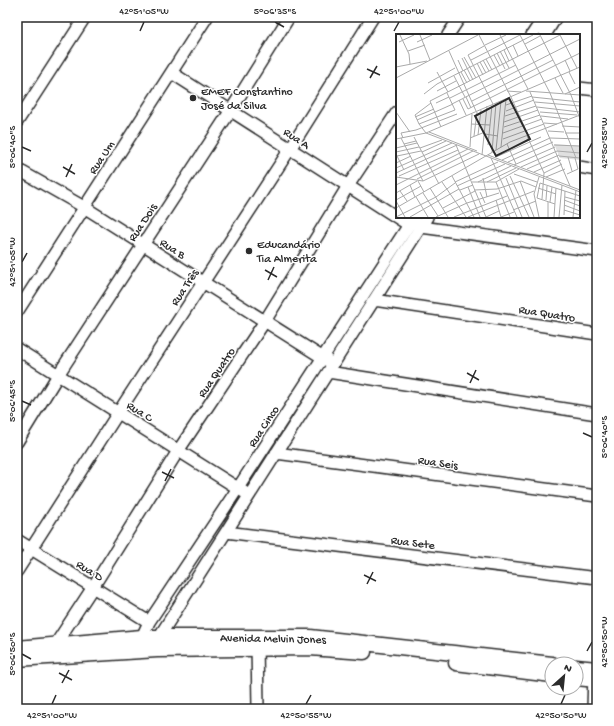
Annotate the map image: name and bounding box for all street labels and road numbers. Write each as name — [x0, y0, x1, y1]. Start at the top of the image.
street label: Rua A — [280, 126, 312, 154]
street label: Rua Um — [87, 138, 119, 177]
street label: Rua Dois — [126, 201, 161, 245]
street label: Rua B — [157, 236, 188, 263]
street label: Rua Três — [169, 267, 203, 309]
street label: Rua Quatro — [517, 304, 576, 326]
street label: Rua Quatro — [196, 346, 239, 401]
street label: Rua C — [123, 399, 156, 427]
street label: Rua Cinco — [246, 404, 283, 450]
street label: Rua Seis — [417, 454, 459, 474]
street label: Rua Sete — [390, 534, 436, 554]
street label: Rua D — [73, 558, 105, 585]
street label: Avenida Melvin Jones — [220, 632, 327, 648]

